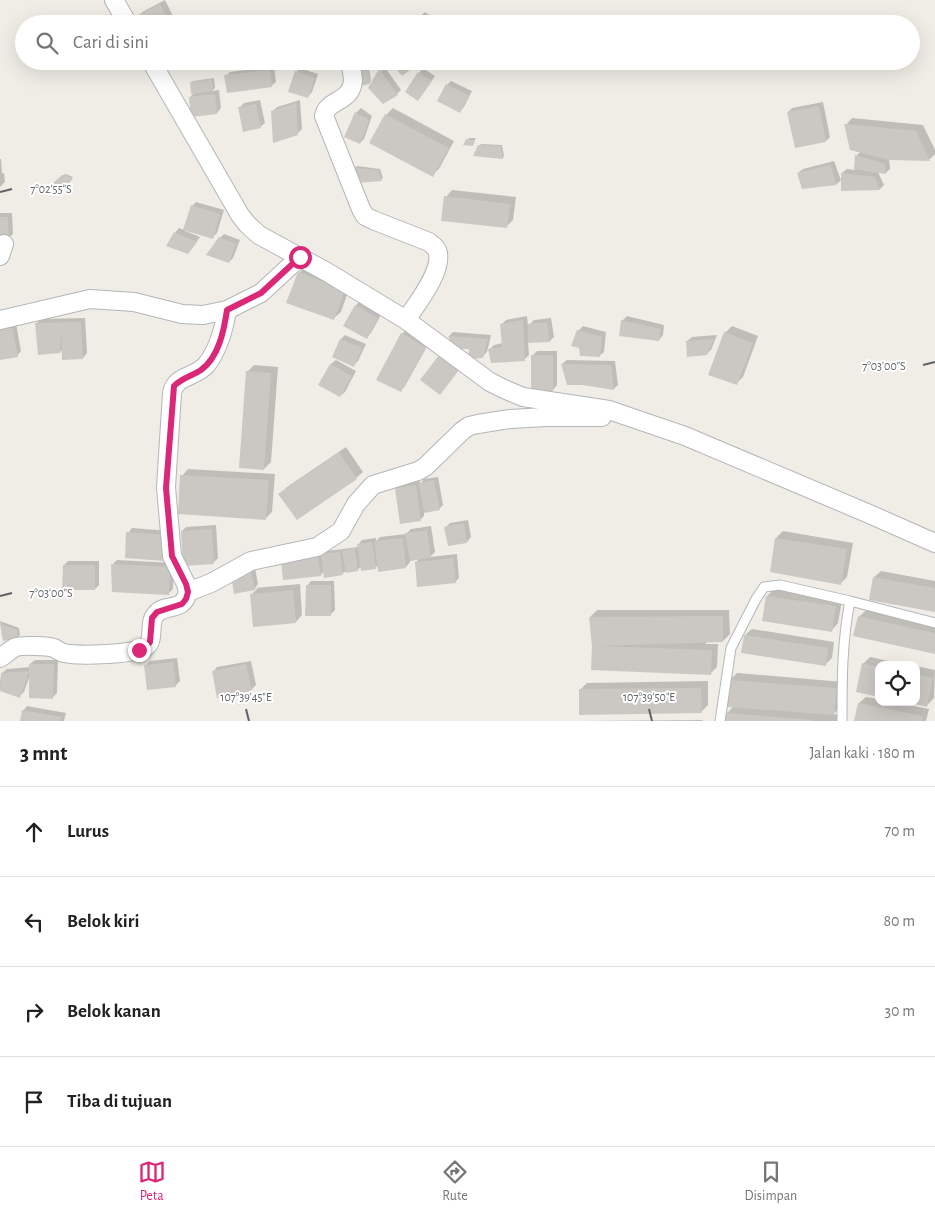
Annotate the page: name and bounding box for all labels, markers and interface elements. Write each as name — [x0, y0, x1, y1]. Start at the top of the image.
search box — [15, 15, 920, 70]
icon: search — [33, 29, 61, 57]
text: Cari di sini — [73, 33, 149, 52]
text: 7°02'55"S — [30, 183, 72, 195]
route start — [289, 246, 312, 269]
text: 7°03'00"S — [862, 360, 906, 372]
text: 7°03'00"S — [29, 587, 73, 599]
route end — [128, 639, 151, 662]
map controls — [875, 661, 920, 706]
button: locate — [875, 661, 920, 706]
text: 107°39'45"E — [220, 691, 272, 703]
text: 107°39'50"E — [623, 691, 675, 703]
text: 3 mnt — [20, 743, 67, 764]
text: Jalan kaki · 180 m — [809, 745, 915, 761]
icon: ahead — [20, 818, 48, 846]
text: Lurus — [67, 822, 109, 841]
text: 70 m — [884, 823, 915, 839]
icon: left — [20, 908, 48, 936]
text: Belok kiri — [67, 912, 139, 931]
text: 80 m — [884, 913, 915, 929]
icon: right — [20, 998, 48, 1026]
text: Belok kanan — [67, 1002, 161, 1021]
text: 30 m — [885, 1003, 915, 1019]
icon: arrive — [20, 1088, 48, 1116]
text: Tiba di tujuan — [67, 1092, 172, 1111]
tab: Peta — [138, 1158, 166, 1205]
tab: Rute — [441, 1158, 469, 1205]
tab: Disimpan — [744, 1158, 797, 1205]

